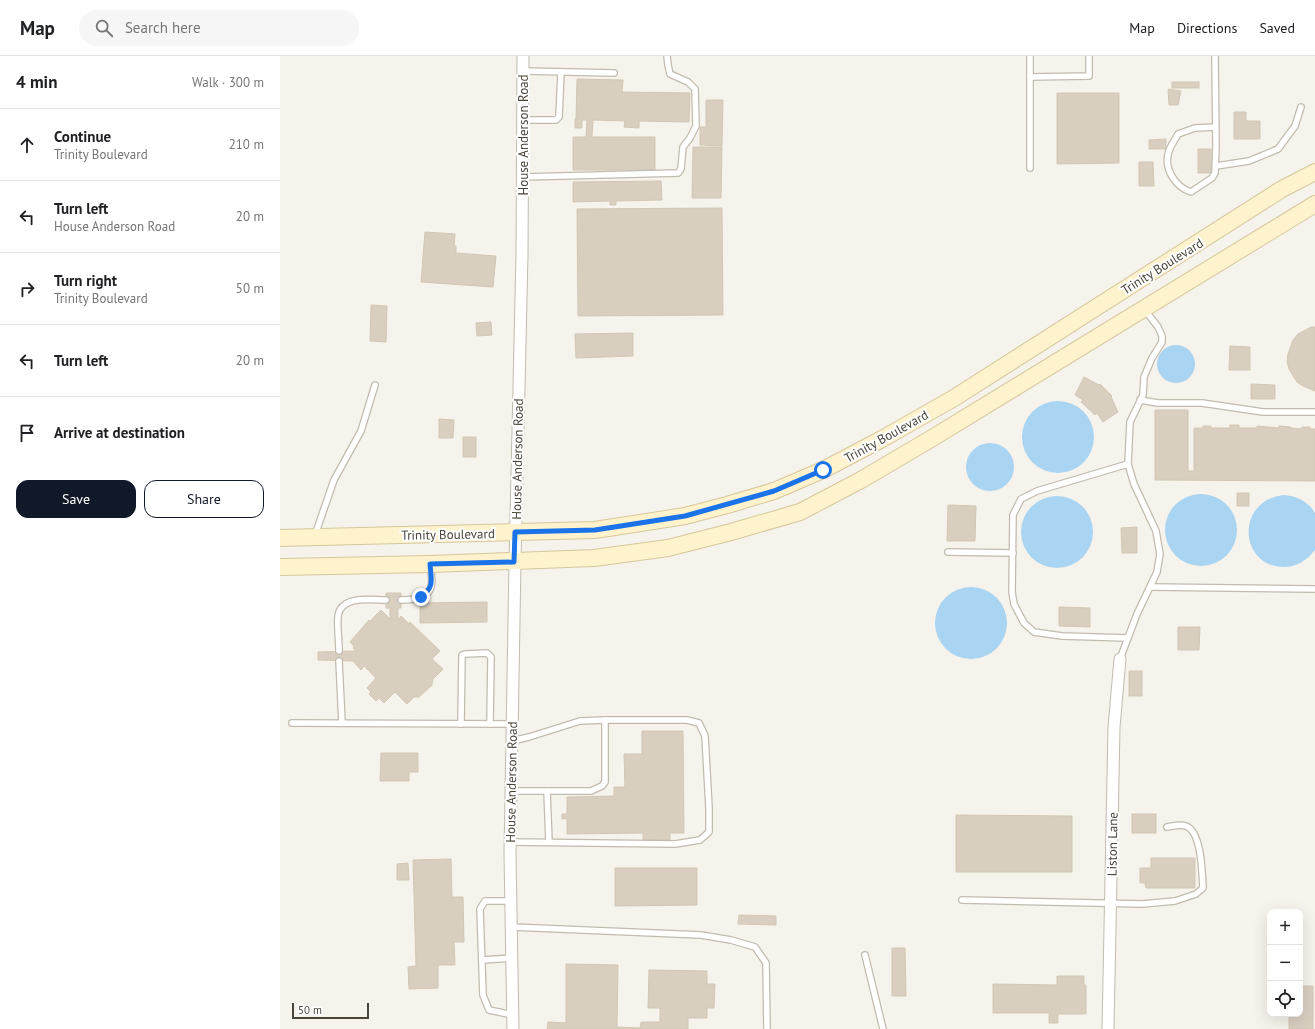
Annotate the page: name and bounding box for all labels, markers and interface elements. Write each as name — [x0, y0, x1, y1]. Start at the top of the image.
search box — [79, 10, 359, 46]
text: Map — [20, 16, 55, 40]
icon: search — [93, 17, 115, 39]
text: Search here — [125, 18, 201, 37]
text: Map — [1129, 19, 1155, 37]
text: Directions — [1177, 19, 1237, 37]
text: Saved — [1259, 19, 1295, 37]
text: 4 min — [16, 71, 57, 93]
text: Walk · 300 m — [192, 74, 264, 91]
street label: House Anderson Road — [515, 74, 532, 196]
text: Continue — [54, 127, 111, 146]
icon: ahead — [16, 134, 38, 156]
text: 210 m — [229, 136, 264, 153]
text: Trinity Boulevard — [54, 146, 148, 163]
text: Turn left — [54, 199, 108, 218]
icon: left — [16, 206, 38, 228]
text: 20 m — [236, 208, 264, 225]
text: House Anderson Road — [54, 218, 175, 235]
street label: Trinity Boulevard — [1118, 234, 1206, 298]
text: Turn right — [54, 271, 117, 290]
icon: right — [16, 278, 38, 300]
text: 50 m — [236, 280, 264, 297]
text: Trinity Boulevard — [54, 290, 148, 307]
icon: left — [16, 350, 38, 372]
text: Turn left — [54, 351, 108, 370]
text: 20 m — [236, 352, 264, 369]
street label: House Anderson Road — [508, 398, 527, 520]
street label: Trinity Boulevard — [841, 406, 931, 467]
icon: arrive — [16, 422, 38, 444]
text: Arrive at destination — [54, 423, 185, 442]
route start — [814, 461, 832, 479]
button: Save — [16, 480, 136, 518]
button: Share — [144, 480, 264, 518]
street label: Trinity Boulevard — [401, 525, 495, 544]
route end — [412, 588, 430, 606]
street label: House Anderson Road — [502, 721, 521, 843]
street label: Liston Lane — [1103, 812, 1122, 876]
map controls — [1267, 909, 1303, 1017]
button: + — [1267, 909, 1303, 945]
button: − — [1267, 945, 1303, 981]
button: locate — [1267, 981, 1303, 1017]
scale bar — [292, 1001, 369, 1020]
text: 50 m — [298, 1003, 322, 1017]

